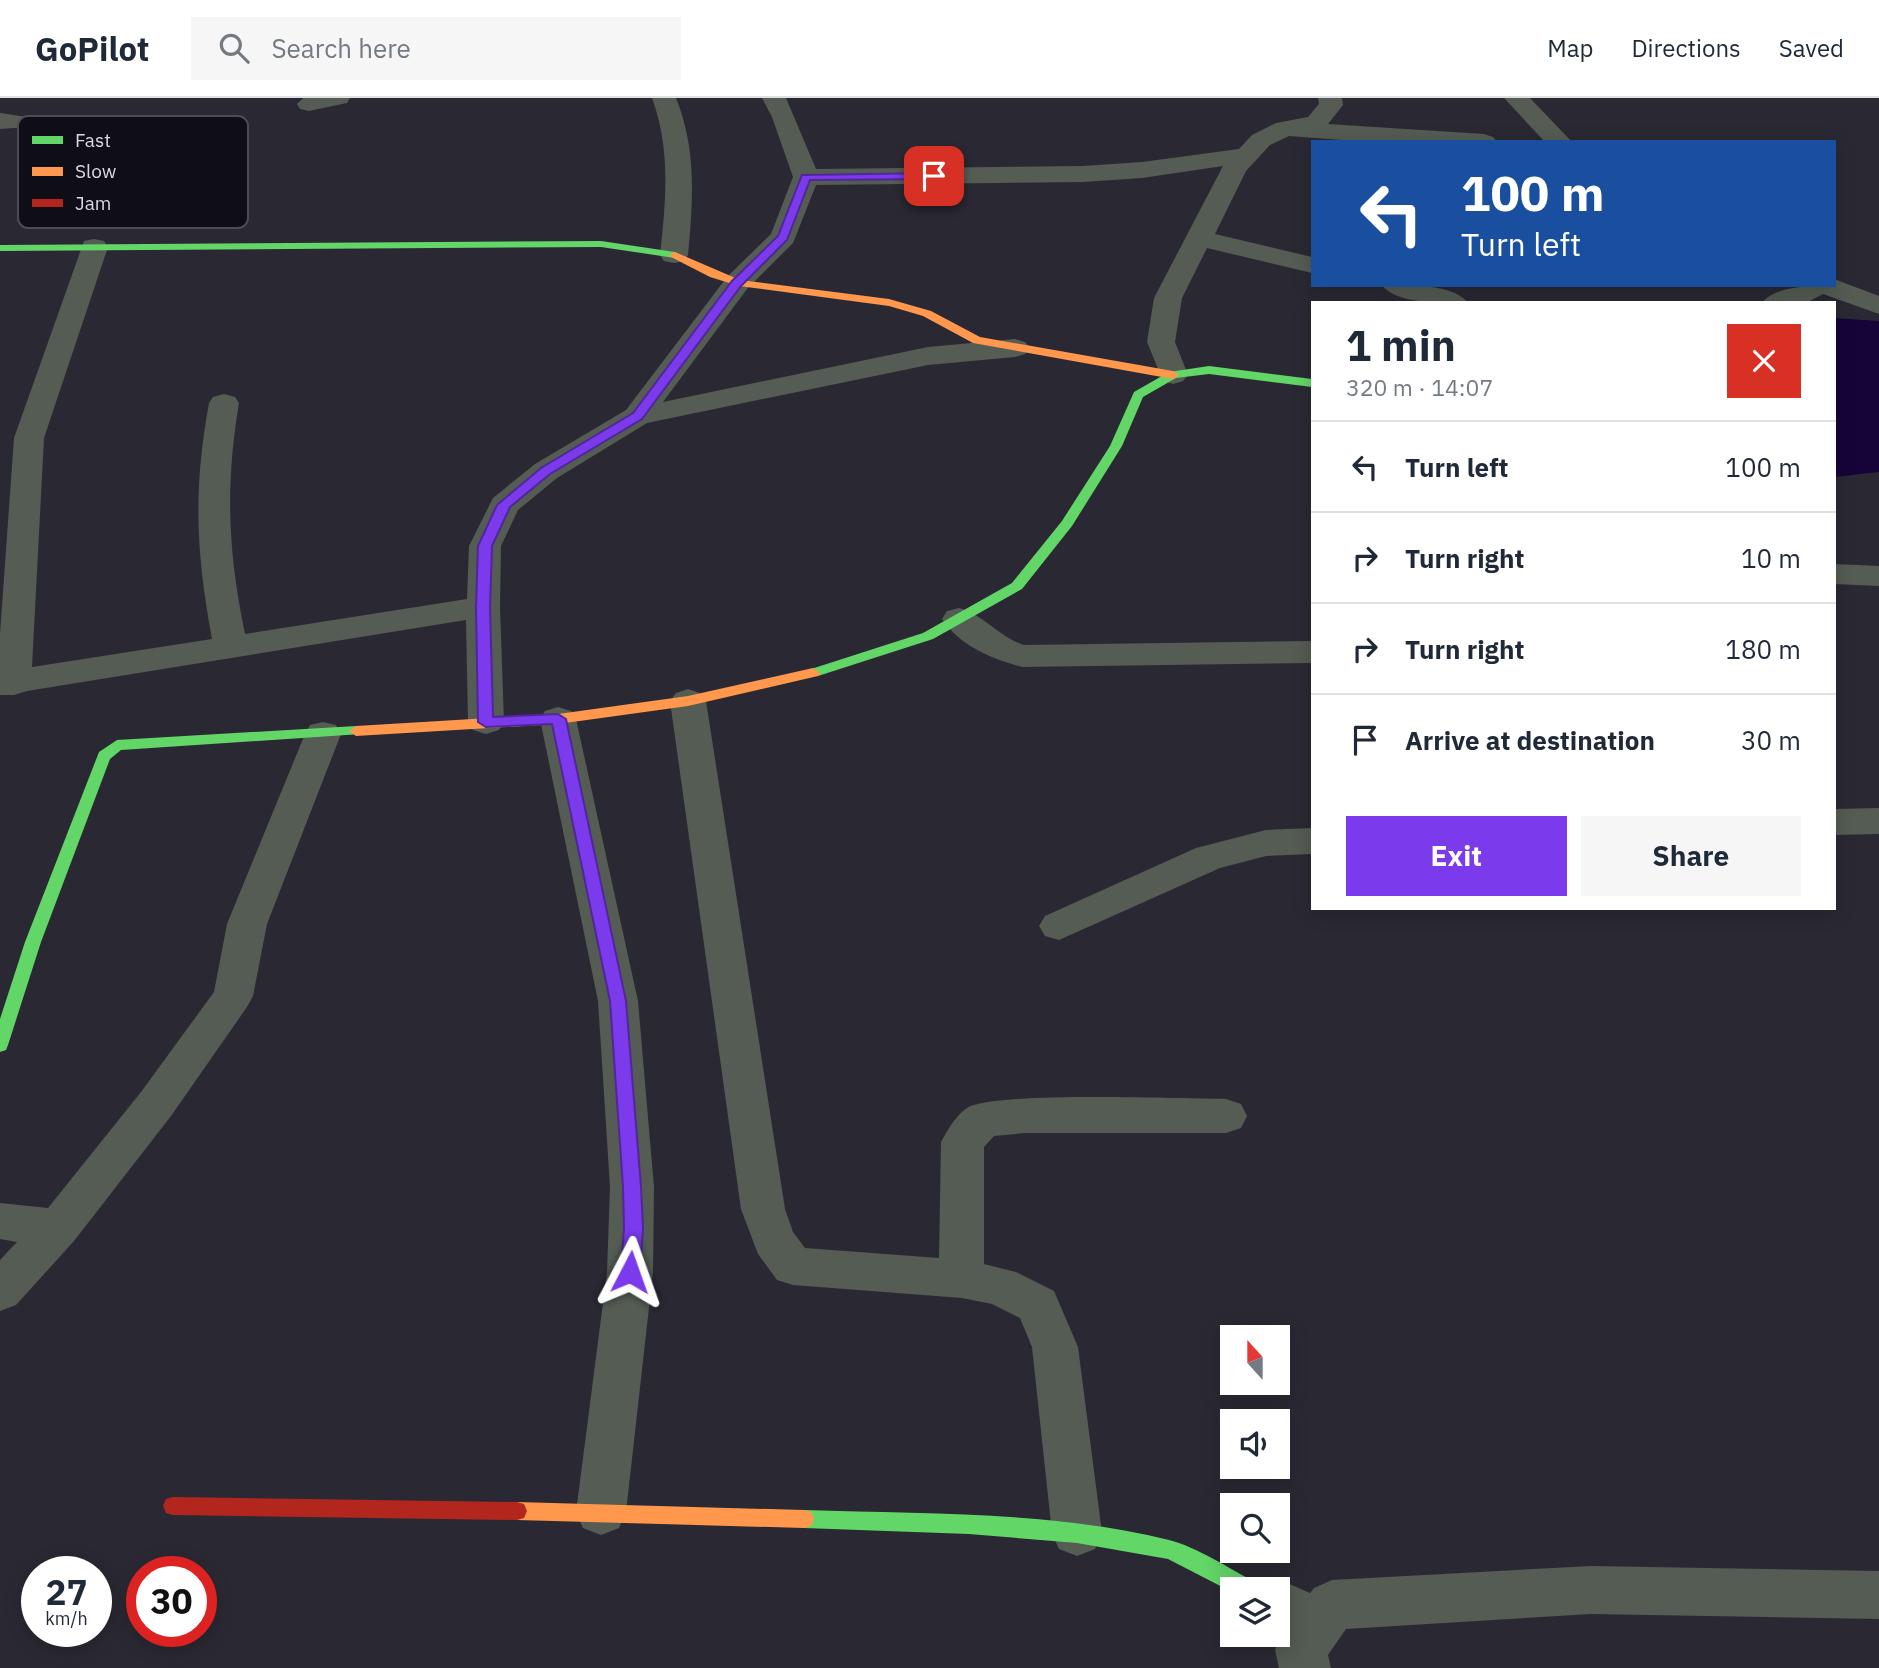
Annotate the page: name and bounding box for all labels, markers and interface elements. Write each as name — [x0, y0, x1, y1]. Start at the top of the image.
search box — [191, 17, 681, 80]
text: GoPilot — [35, 27, 149, 70]
icon: search — [215, 29, 253, 67]
text: Search here — [271, 31, 411, 65]
text: Map — [1547, 32, 1593, 64]
text: Directions — [1631, 32, 1741, 64]
text: Saved — [1779, 32, 1844, 64]
legend — [18, 116, 248, 228]
text: Fast — [75, 128, 111, 152]
pin — [904, 146, 964, 206]
icon: arrive — [915, 157, 953, 195]
text: Slow — [75, 159, 116, 183]
text: 100 m — [1461, 161, 1605, 224]
icon: left — [1346, 168, 1437, 259]
text: Jam — [75, 191, 111, 215]
text: Turn left — [1461, 223, 1581, 265]
text: 1 min — [1346, 318, 1456, 373]
button: close — [1727, 324, 1801, 398]
text: 320 m · 14:07 — [1346, 372, 1493, 402]
icon: left — [1346, 448, 1384, 486]
text: Turn left — [1405, 450, 1508, 484]
text: 100 m — [1725, 450, 1801, 484]
icon: right — [1346, 539, 1384, 577]
text: Turn right — [1405, 541, 1524, 575]
text: 10 m — [1741, 541, 1801, 575]
icon: right — [1346, 630, 1384, 668]
text: Turn right — [1405, 632, 1524, 666]
text: 180 m — [1725, 632, 1801, 666]
icon: arrive — [1346, 721, 1384, 759]
text: Arrive at destination — [1405, 723, 1655, 757]
text: 30 m — [1741, 723, 1801, 757]
button: Exit — [1346, 816, 1567, 896]
button: Share — [1581, 816, 1801, 896]
position arrow — [593, 1235, 667, 1309]
north arrow — [1220, 1325, 1290, 1395]
map controls — [1220, 1325, 1290, 1647]
button: sound — [1220, 1409, 1290, 1479]
button: search — [1220, 1493, 1290, 1563]
speed limit sign: 30 — [126, 1556, 217, 1647]
text: 27 — [45, 1569, 88, 1615]
button: layers — [1220, 1577, 1290, 1647]
text: km/h — [45, 1607, 88, 1630]

